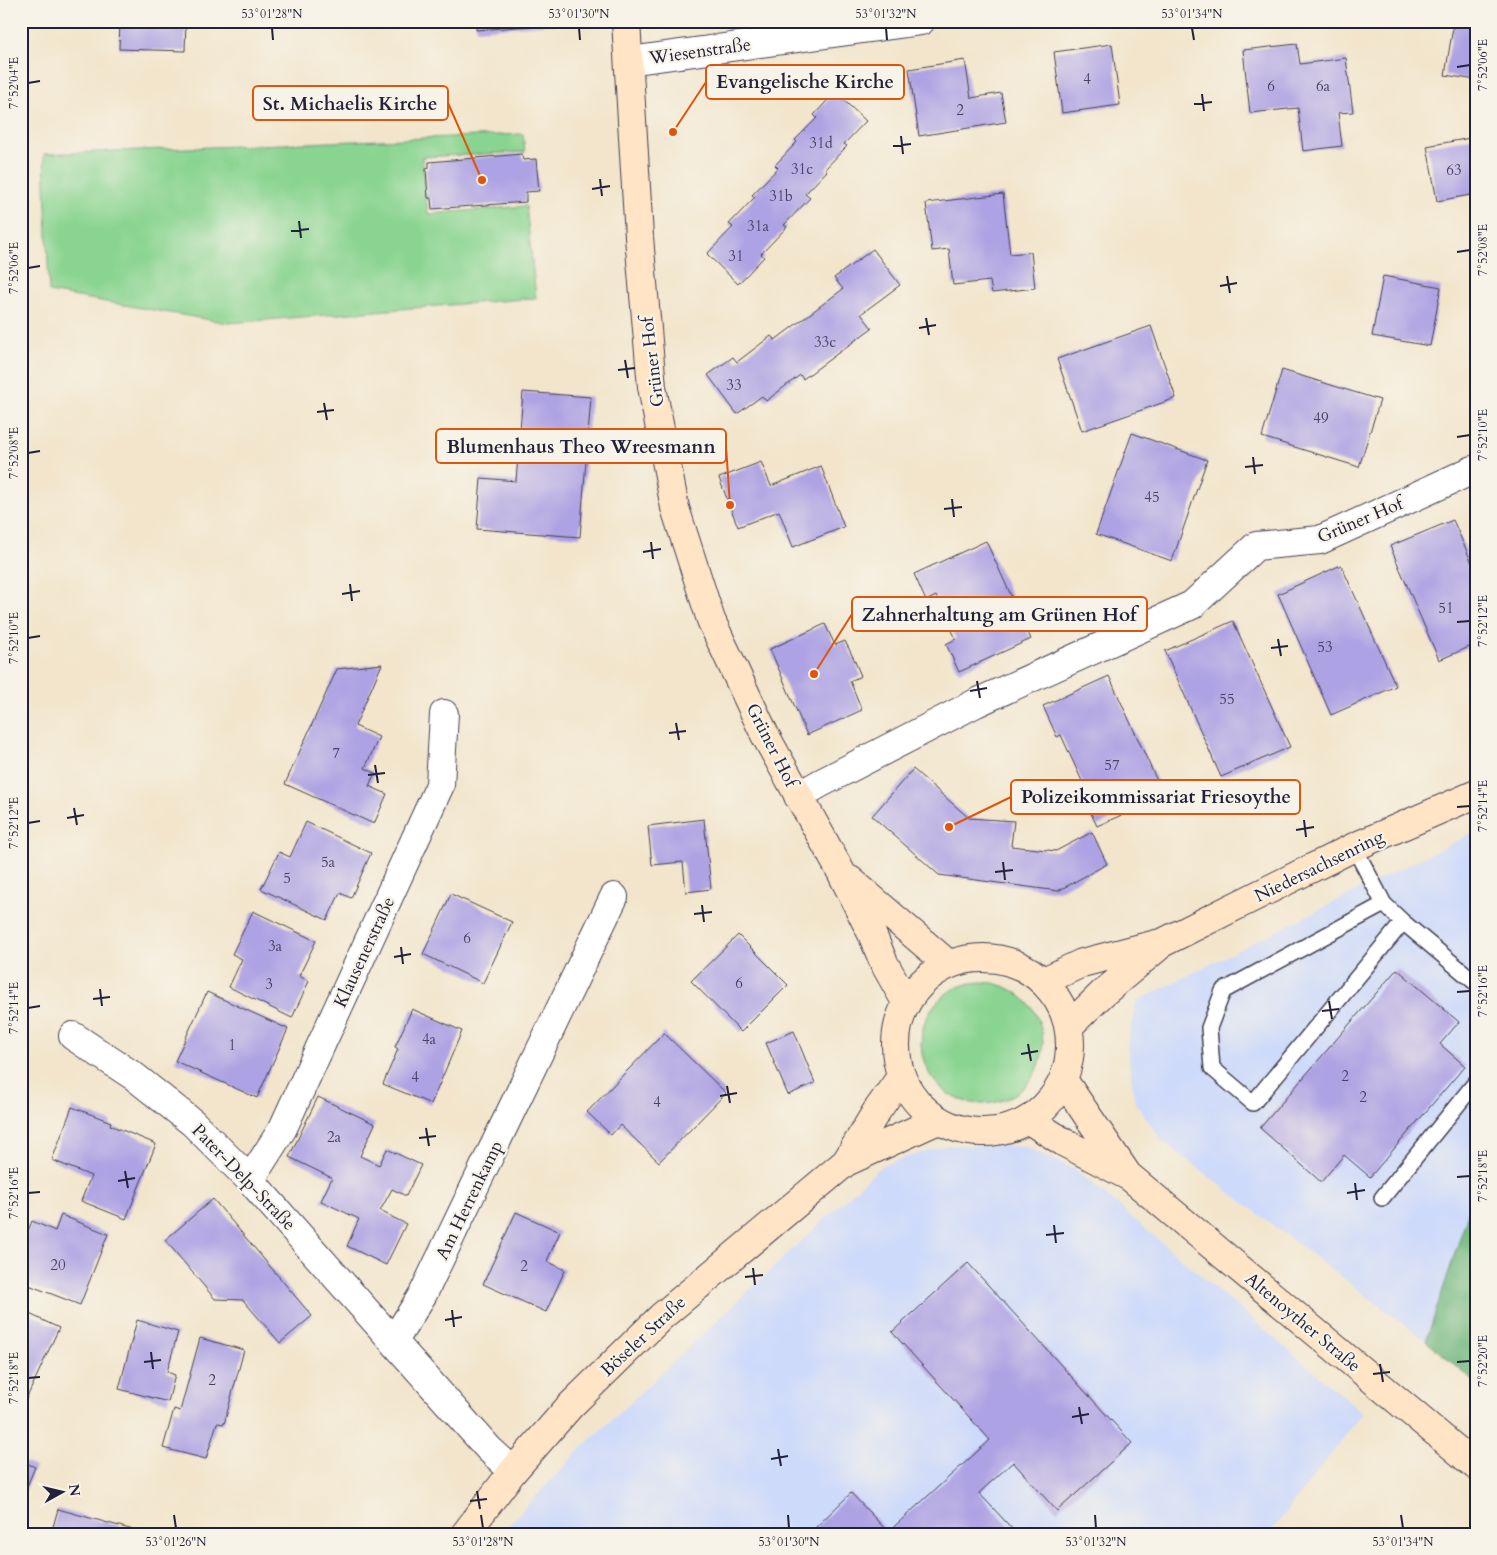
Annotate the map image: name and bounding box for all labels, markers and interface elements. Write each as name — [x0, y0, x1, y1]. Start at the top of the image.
text: 53°01'28"N — [242, 6, 303, 22]
text: 53°01'30"N — [549, 6, 610, 22]
text: 53°01'32"N — [856, 6, 917, 22]
text: 53°01'34"N — [1162, 6, 1223, 22]
street label: Wiesenstraße — [647, 32, 753, 71]
text: 7°52'06"E — [1475, 39, 1491, 91]
text: 7°52'04"E — [6, 57, 22, 109]
callout: Evangelische Kirche — [706, 65, 904, 99]
text: Evangelische Kirche — [716, 69, 894, 95]
house number: 4 — [1083, 69, 1091, 89]
house number: 6 — [1267, 76, 1275, 96]
house number: 6a — [1316, 76, 1331, 96]
callout: St. Michaelis Kirche — [253, 86, 448, 120]
text: St. Michaelis Kirche — [263, 91, 437, 117]
house number: 2 — [956, 100, 964, 120]
house number: 31d — [809, 133, 833, 153]
house number: 31c — [791, 159, 813, 179]
house number: 63 — [1446, 160, 1462, 180]
house number: 31b — [769, 186, 793, 206]
house number: 31a — [747, 216, 769, 236]
text: 7°52'08"E — [1475, 224, 1491, 276]
text: 7°52'06"E — [6, 242, 22, 294]
house number: 31 — [728, 246, 744, 266]
street label: Grüner Hof — [634, 312, 670, 408]
house number: 33c — [814, 332, 836, 352]
house number: 33 — [726, 375, 742, 395]
house number: 49 — [1313, 408, 1329, 428]
text: 7°52'10"E — [1475, 409, 1491, 461]
text: 7°52'08"E — [6, 427, 22, 479]
callout: Blumenhaus Theo Wreesmann — [436, 429, 726, 463]
text: Blumenhaus Theo Wreesmann — [446, 434, 717, 460]
house number: 45 — [1144, 487, 1160, 507]
street label: Grüner Hof — [1314, 490, 1410, 550]
text: 7°52'12"E — [1475, 595, 1491, 647]
callout: Zahnerhaltung am Grünen Hof — [852, 597, 1147, 631]
house number: 51 — [1438, 598, 1454, 618]
text: Zahnerhaltung am Grünen Hof — [861, 602, 1140, 628]
text: 7°52'10"E — [6, 612, 22, 664]
house number: 53 — [1317, 637, 1333, 657]
house number: 55 — [1219, 689, 1235, 709]
street label: Grüner Hof — [740, 699, 805, 794]
house number: 7 — [332, 743, 340, 763]
house number: 57 — [1104, 755, 1120, 775]
callout: Polizeikommissariat Friesoythe — [1011, 780, 1300, 814]
text: 7°52'14"E — [1475, 780, 1491, 832]
text: Polizeikommissariat Friesoythe — [1021, 784, 1291, 810]
text: 7°52'12"E — [6, 797, 22, 849]
street label: Niedersachsenring — [1250, 824, 1389, 909]
house number: 5a — [321, 852, 336, 872]
house number: 5 — [283, 868, 291, 888]
street label: Klausenerstraße — [328, 893, 401, 1012]
house number: 6 — [463, 928, 471, 948]
house number: 3a — [268, 936, 283, 956]
text: 7°52'16"E — [1475, 965, 1491, 1017]
house number: 6 — [735, 973, 743, 993]
house number: 3 — [265, 974, 273, 994]
text: 7°52'14"E — [6, 982, 22, 1034]
house number: 4a — [422, 1029, 437, 1049]
house number: 1 — [228, 1035, 236, 1055]
house number: 2 — [1341, 1066, 1349, 1086]
house number: 4 — [411, 1067, 419, 1087]
house number: 2 — [1359, 1087, 1367, 1107]
house number: 4 — [653, 1092, 661, 1112]
street label: Pater-Delp-Straße — [186, 1118, 301, 1236]
house number: 2a — [327, 1127, 342, 1147]
street label: Am Herrenkamp — [430, 1136, 509, 1264]
text: 7°52'18"E — [1475, 1150, 1491, 1202]
text: 7°52'16"E — [6, 1167, 22, 1219]
house number: 20 — [50, 1255, 66, 1275]
house number: 2 — [520, 1256, 528, 1276]
street label: Altenoyther Straße — [1240, 1267, 1366, 1378]
street label: Böseler Straße — [595, 1290, 691, 1382]
text: 7°52'20"E — [1475, 1335, 1491, 1387]
text: 7°52'18"E — [6, 1352, 22, 1404]
house number: 2 — [208, 1370, 216, 1390]
north arrow — [38, 1468, 88, 1518]
text: N — [64, 1483, 85, 1498]
text: 53°01'26"N — [146, 1534, 207, 1550]
text: 53°01'28"N — [453, 1534, 514, 1550]
text: 53°01'30"N — [759, 1534, 820, 1550]
text: 53°01'32"N — [1066, 1534, 1127, 1550]
text: 53°01'34"N — [1373, 1534, 1434, 1550]

